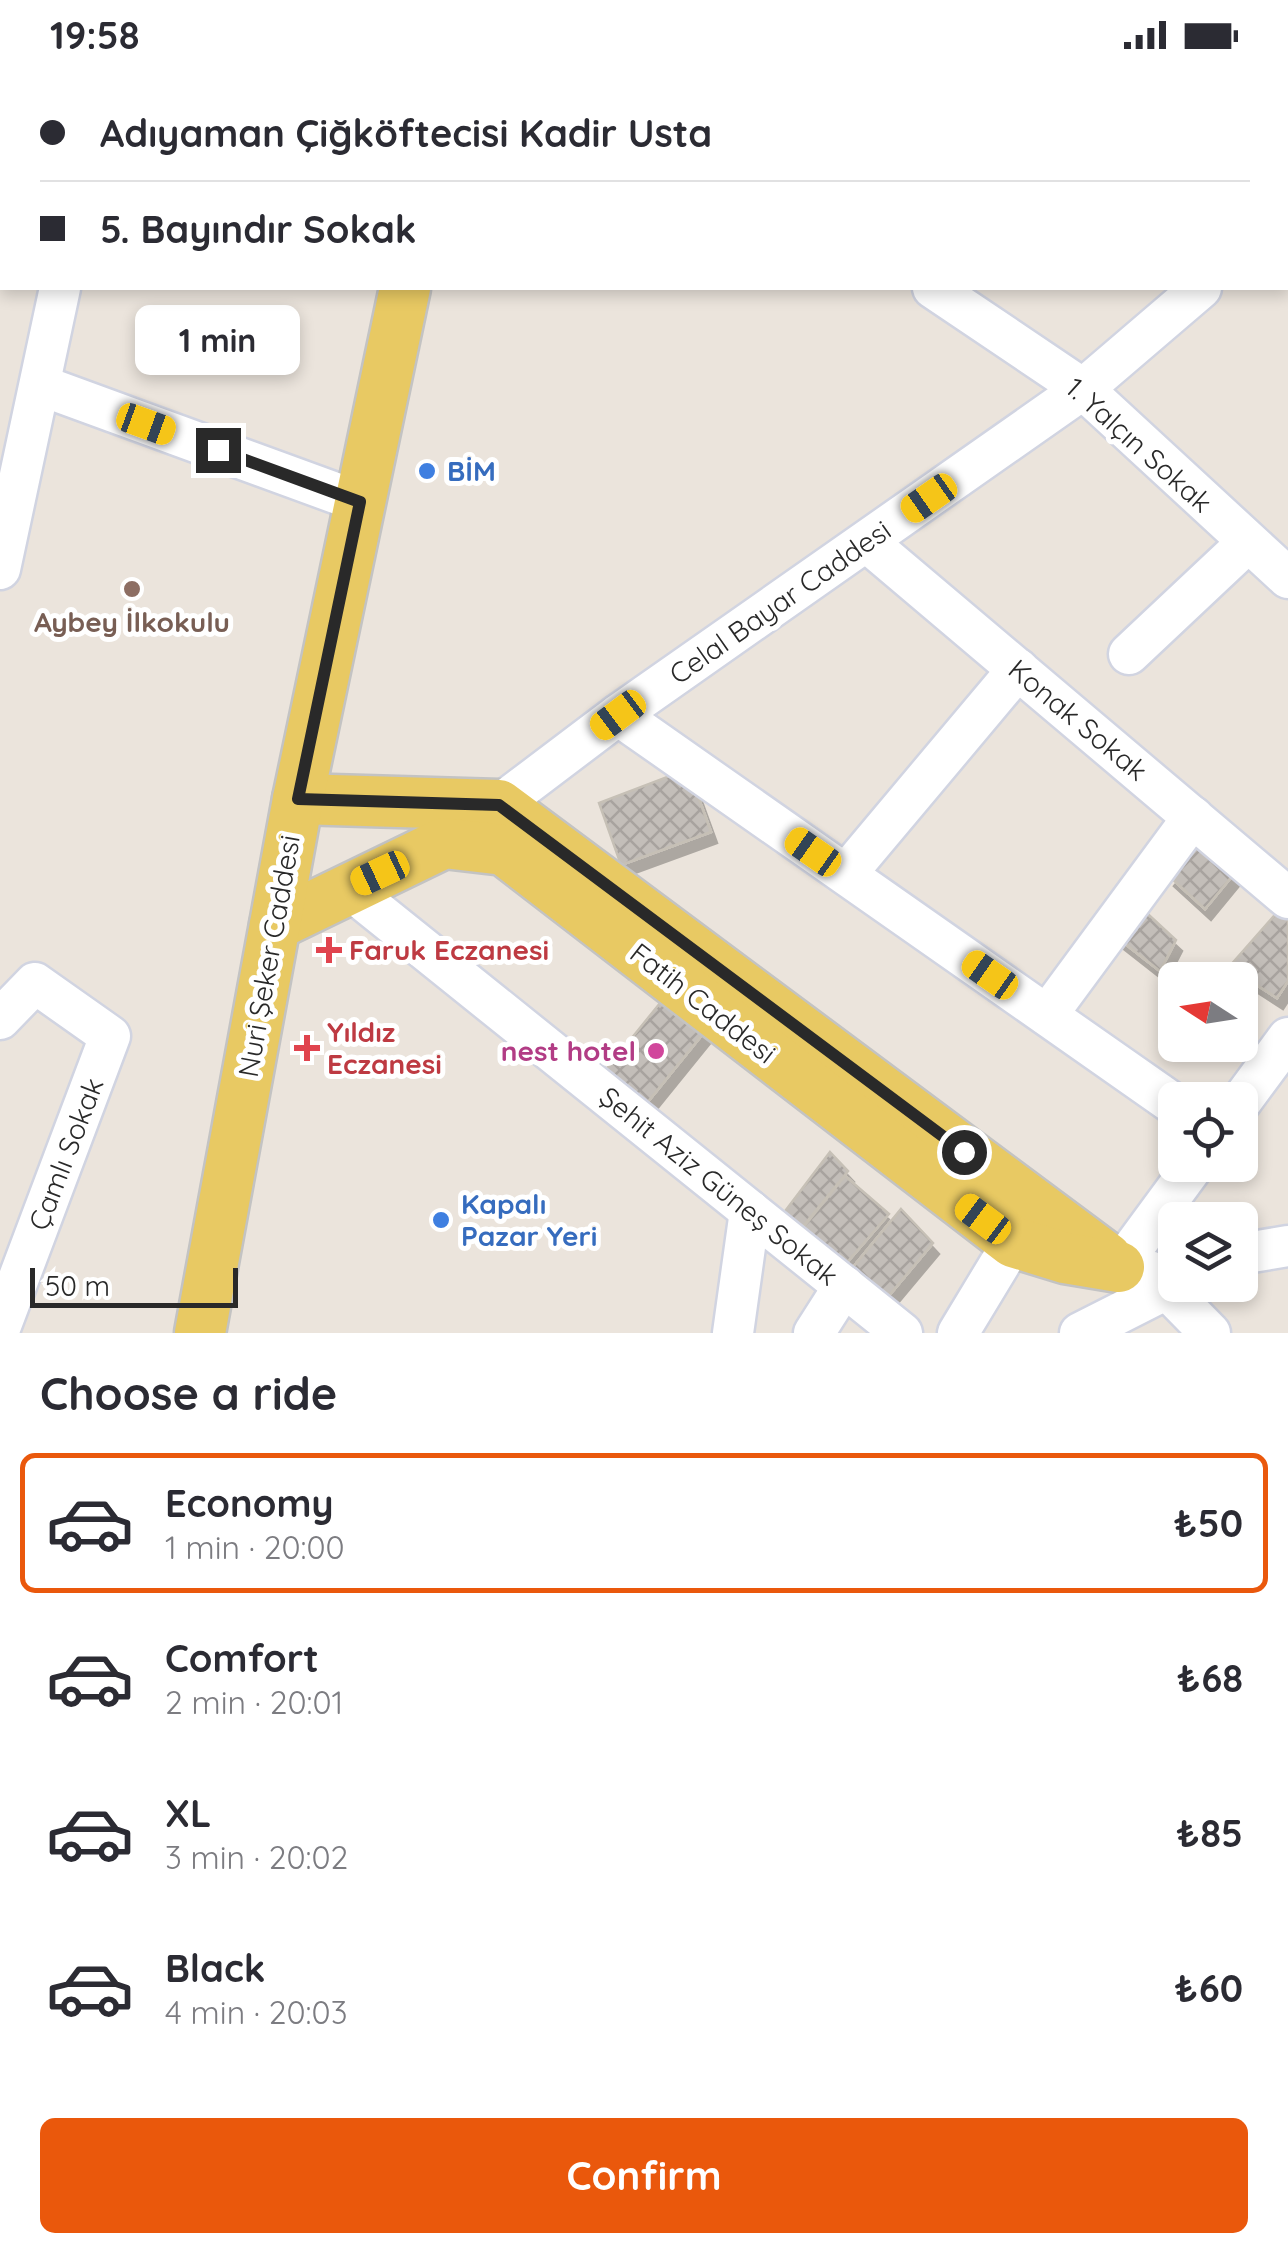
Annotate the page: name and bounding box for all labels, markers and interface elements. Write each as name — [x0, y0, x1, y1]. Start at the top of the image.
text: 19:58 — [50, 11, 139, 59]
text: Adıyaman Çiğköftecisi Kadir Usta — [100, 109, 712, 157]
text: 5. Bayındır Sokak — [100, 205, 416, 253]
callout: 1 min — [136, 305, 300, 375]
text: 1 min — [179, 320, 256, 360]
street label: 1. Yalçın Sokak — [1059, 370, 1220, 520]
car — [113, 400, 179, 448]
route end — [196, 428, 241, 473]
place label: BİM — [447, 453, 496, 488]
marker: BİM — [416, 460, 438, 482]
car — [896, 469, 962, 527]
street label: Celal Bayar Caddesi — [662, 512, 897, 691]
marker: Aybey İlkokulu — [121, 578, 143, 600]
place label: Aybey İlkokulu — [34, 604, 230, 639]
street label: Konak Sokak — [1002, 651, 1155, 788]
car — [585, 685, 651, 745]
car — [780, 823, 846, 881]
street label: Nuri Şeker Caddesi — [230, 832, 307, 1080]
car — [346, 847, 414, 899]
place label: Faruk Eczanesi — [349, 932, 549, 967]
street label: Fatih Caddesi — [623, 935, 783, 1070]
marker: Faruk Eczanesi — [318, 939, 340, 961]
car — [957, 946, 1023, 1004]
north arrow — [1158, 962, 1258, 1062]
map controls — [1158, 962, 1258, 1302]
place label: Yıldız Eczanesi — [327, 1014, 442, 1081]
place label: nest hotel — [501, 1033, 636, 1068]
marker: Yıldız Eczanesi — [296, 1037, 318, 1059]
marker: nest hotel — [645, 1040, 667, 1062]
street label: Çamlı Sokak — [20, 1073, 111, 1235]
street label: Şehit Aziz Güneş Sokak — [593, 1079, 846, 1293]
button: locate — [1158, 1082, 1258, 1182]
route start — [942, 1130, 987, 1175]
place label: Kapalı Pazar Yeri — [461, 1186, 597, 1253]
car — [950, 1189, 1016, 1249]
button: layers — [1158, 1202, 1258, 1302]
marker: Kapalı Pazar Yeri — [430, 1209, 452, 1231]
scale bar — [30, 1263, 238, 1308]
text: 50 m — [45, 1268, 110, 1303]
text: Choose a ride — [40, 1365, 337, 1421]
icon: car — [45, 1478, 135, 1568]
text: Economy — [165, 1479, 334, 1527]
text: ₺50 — [1174, 1499, 1243, 1547]
text: 1 min · 20:00 — [165, 1527, 345, 1567]
icon: car — [45, 1633, 135, 1723]
text: Comfort — [165, 1634, 319, 1682]
text: ₺68 — [1177, 1654, 1243, 1702]
text: 2 min · 20:01 — [165, 1682, 343, 1722]
icon: car — [45, 1788, 135, 1878]
text: XL — [165, 1789, 211, 1837]
text: ₺85 — [1176, 1809, 1243, 1857]
text: 3 min · 20:02 — [165, 1837, 348, 1877]
icon: car — [45, 1943, 135, 2033]
text: Black — [165, 1944, 265, 1992]
text: ₺60 — [1175, 1964, 1243, 2012]
text: 4 min · 20:03 — [165, 1992, 347, 2032]
button: Confirm — [40, 2118, 1248, 2233]

